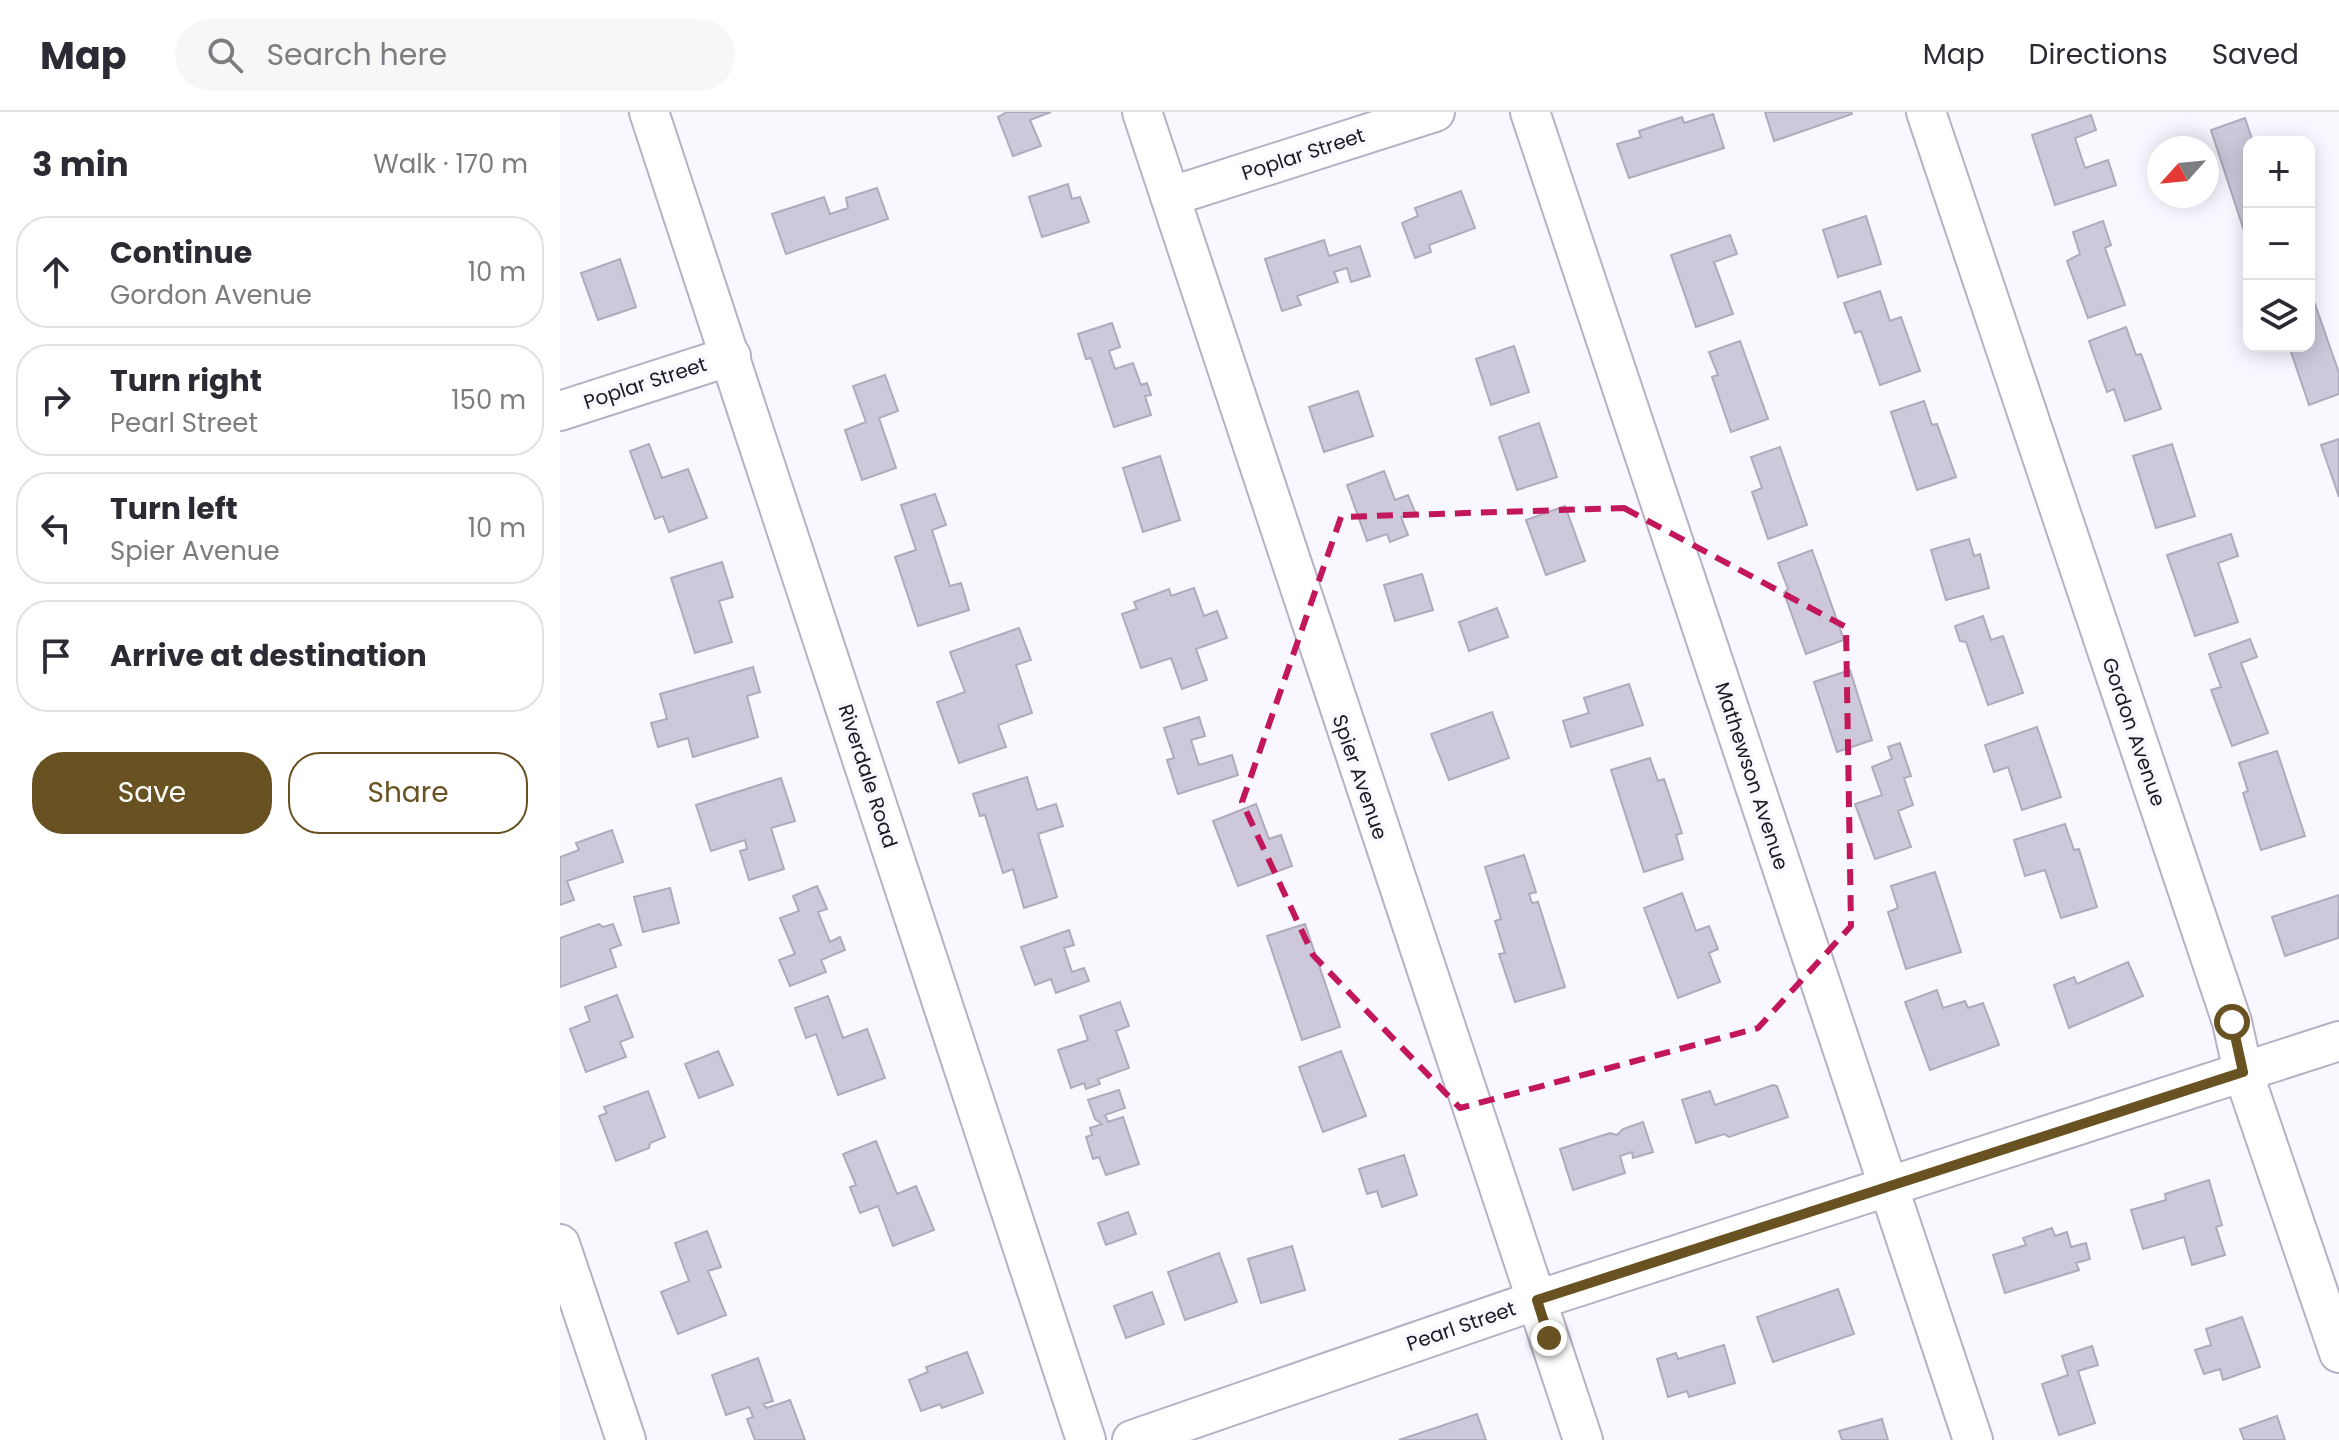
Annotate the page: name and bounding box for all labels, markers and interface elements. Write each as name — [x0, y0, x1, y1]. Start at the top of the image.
search box — [175, 19, 735, 91]
text: Map — [40, 29, 127, 82]
icon: search — [203, 33, 247, 77]
text: Search here — [267, 33, 447, 76]
text: Map — [1923, 35, 1985, 74]
text: Directions — [2029, 35, 2168, 74]
text: Saved — [2212, 35, 2299, 74]
street label: Poplar Street — [1238, 121, 1368, 187]
north arrow — [2147, 136, 2219, 208]
map controls — [2243, 136, 2315, 352]
button: + — [2243, 136, 2315, 208]
text: 3 min — [32, 140, 129, 188]
text: Walk · 170 m — [373, 146, 528, 182]
button: − — [2243, 208, 2315, 280]
text: Continue — [110, 231, 252, 274]
icon: ahead — [34, 250, 78, 294]
text: 10 m — [468, 254, 526, 290]
text: Gordon Avenue — [110, 277, 312, 313]
button: layers — [2243, 280, 2315, 352]
street label: Poplar Street — [580, 350, 710, 416]
text: Turn right — [110, 359, 262, 402]
icon: right — [34, 378, 78, 422]
text: 150 m — [451, 382, 526, 418]
text: Pearl Street — [110, 405, 258, 441]
text: Turn left — [110, 487, 238, 530]
icon: left — [34, 506, 78, 550]
text: 10 m — [468, 510, 526, 546]
text: Spier Avenue — [110, 533, 280, 569]
icon: arrive — [34, 634, 78, 678]
text: Arrive at destination — [110, 634, 427, 677]
street label: Gordon Avenue — [2095, 654, 2173, 810]
street label: Mathewson Avenue — [1708, 678, 1796, 874]
street label: Riverdale Road — [832, 700, 904, 852]
street label: Spier Avenue — [1326, 711, 1394, 843]
button: Save — [32, 752, 272, 834]
button: Share — [288, 752, 528, 834]
route start — [2214, 1004, 2250, 1040]
street label: Pearl Street — [1403, 1294, 1519, 1358]
route end — [1531, 1320, 1567, 1356]

